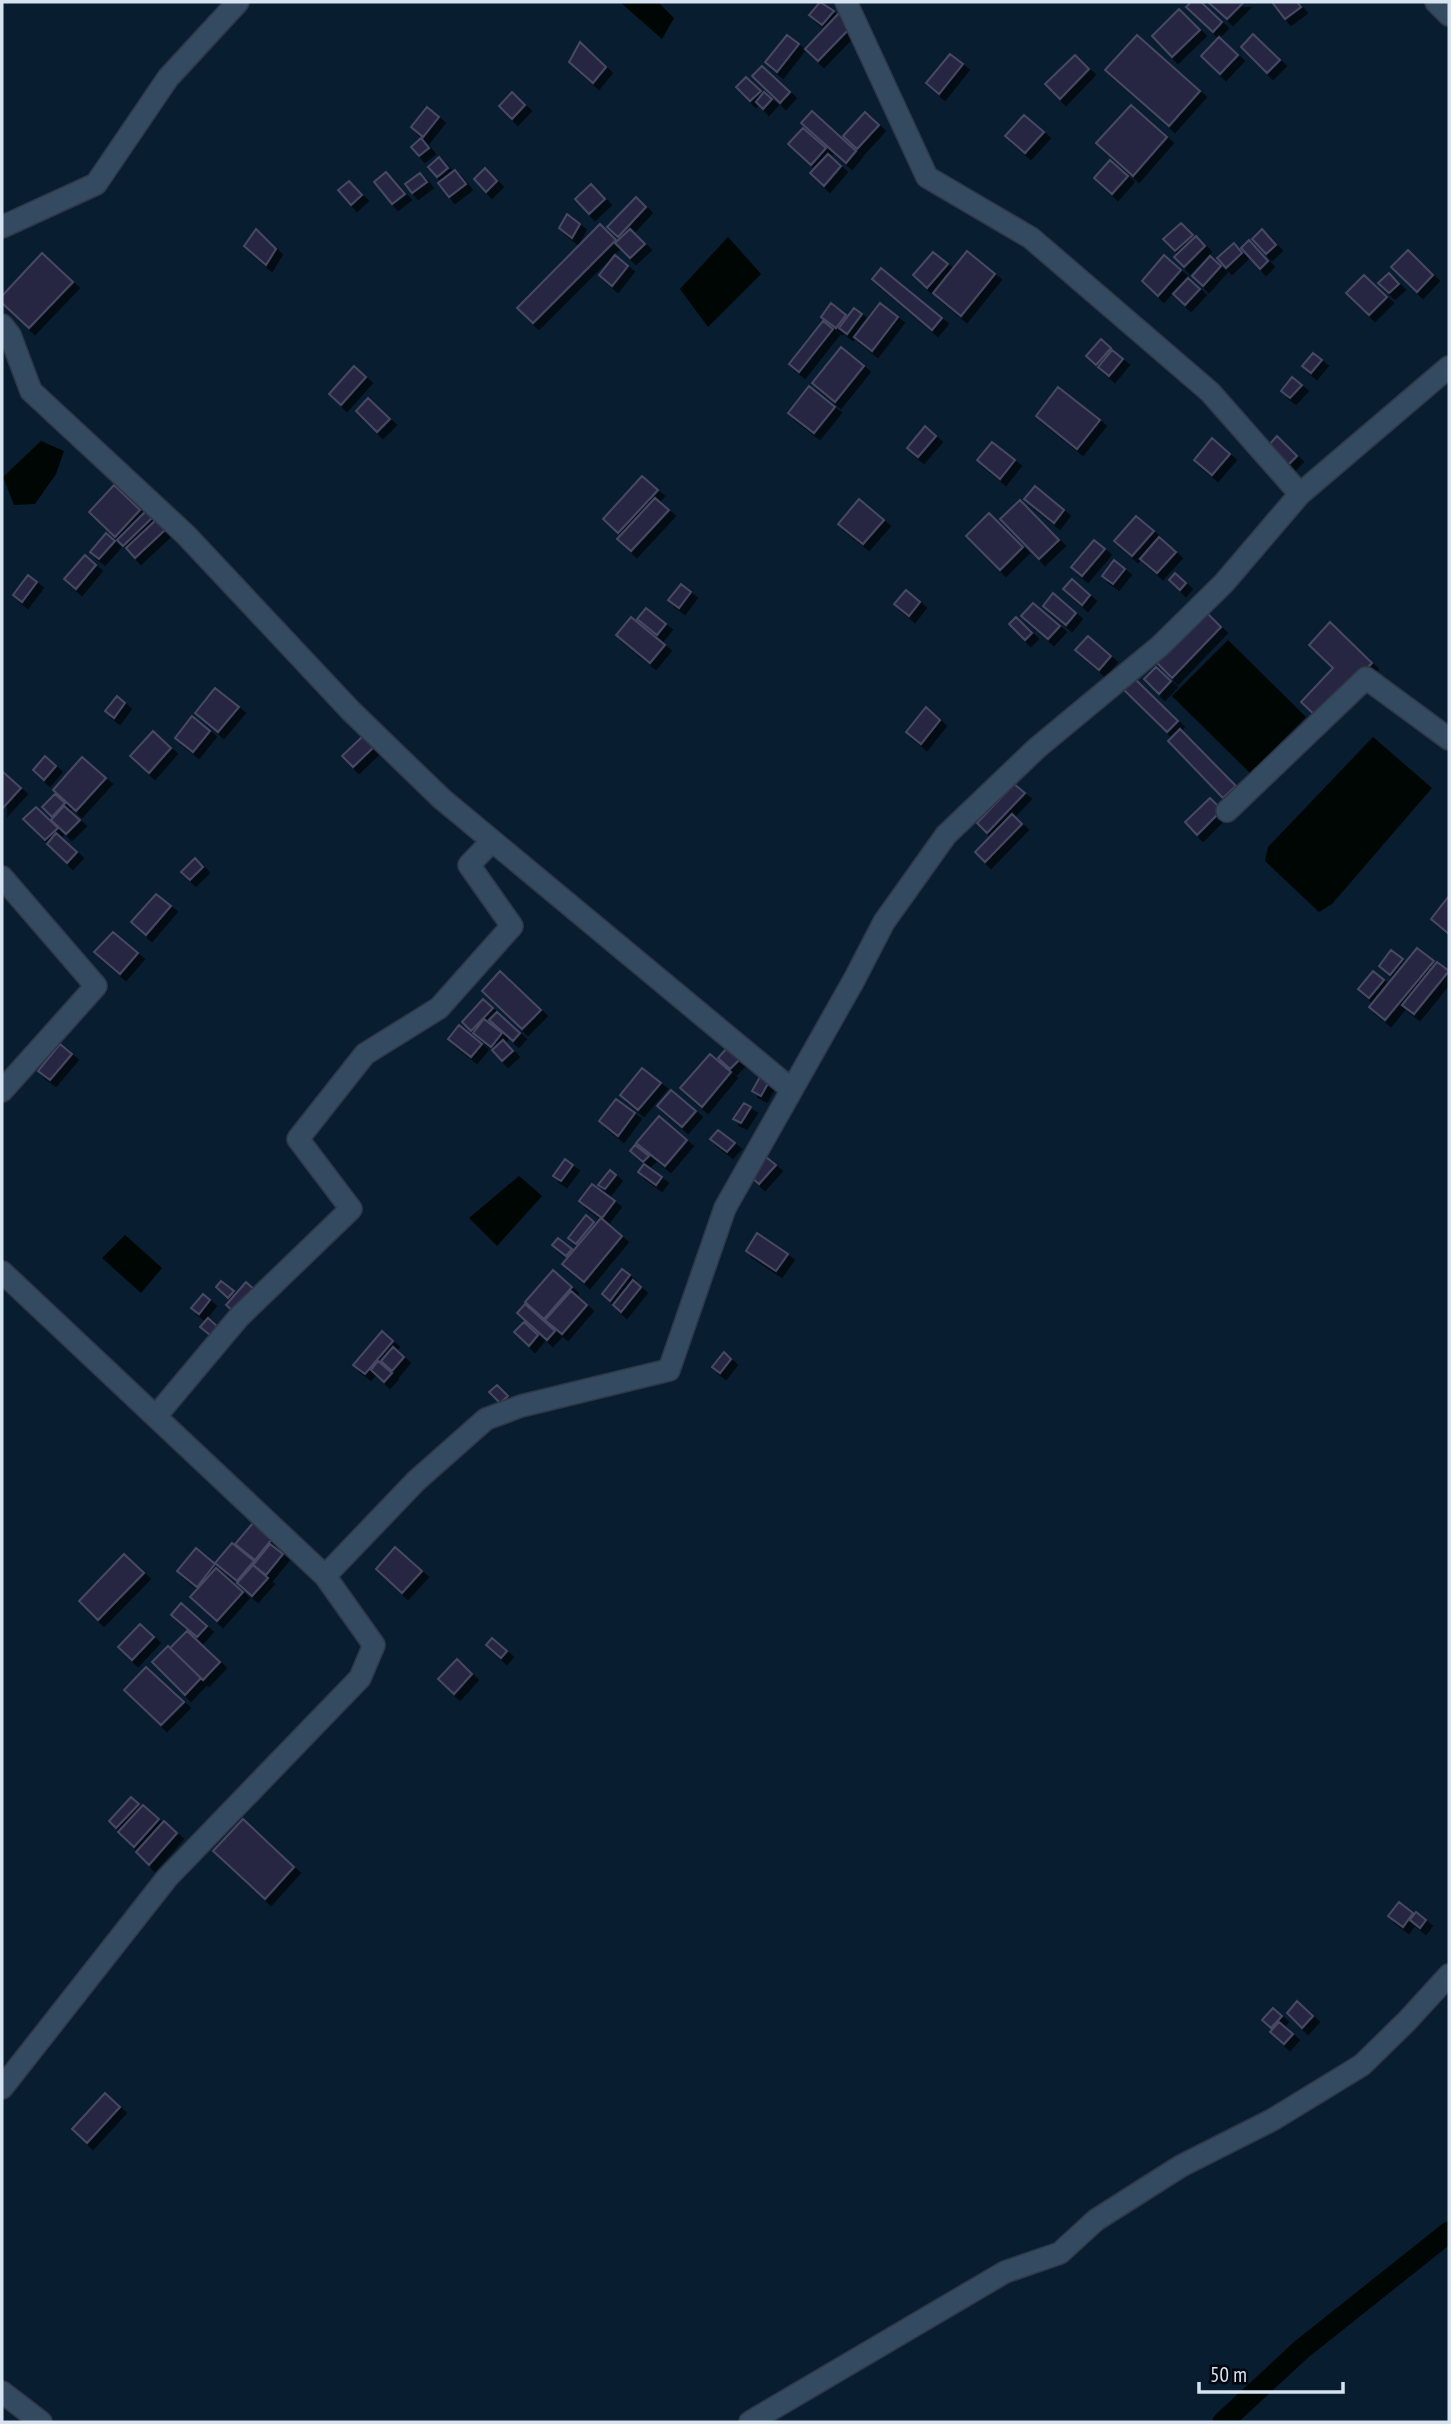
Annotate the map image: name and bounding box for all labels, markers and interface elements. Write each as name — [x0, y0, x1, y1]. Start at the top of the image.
scale bar — [1199, 2350, 1342, 2394]
text: 50 m — [1210, 2361, 1247, 2388]

